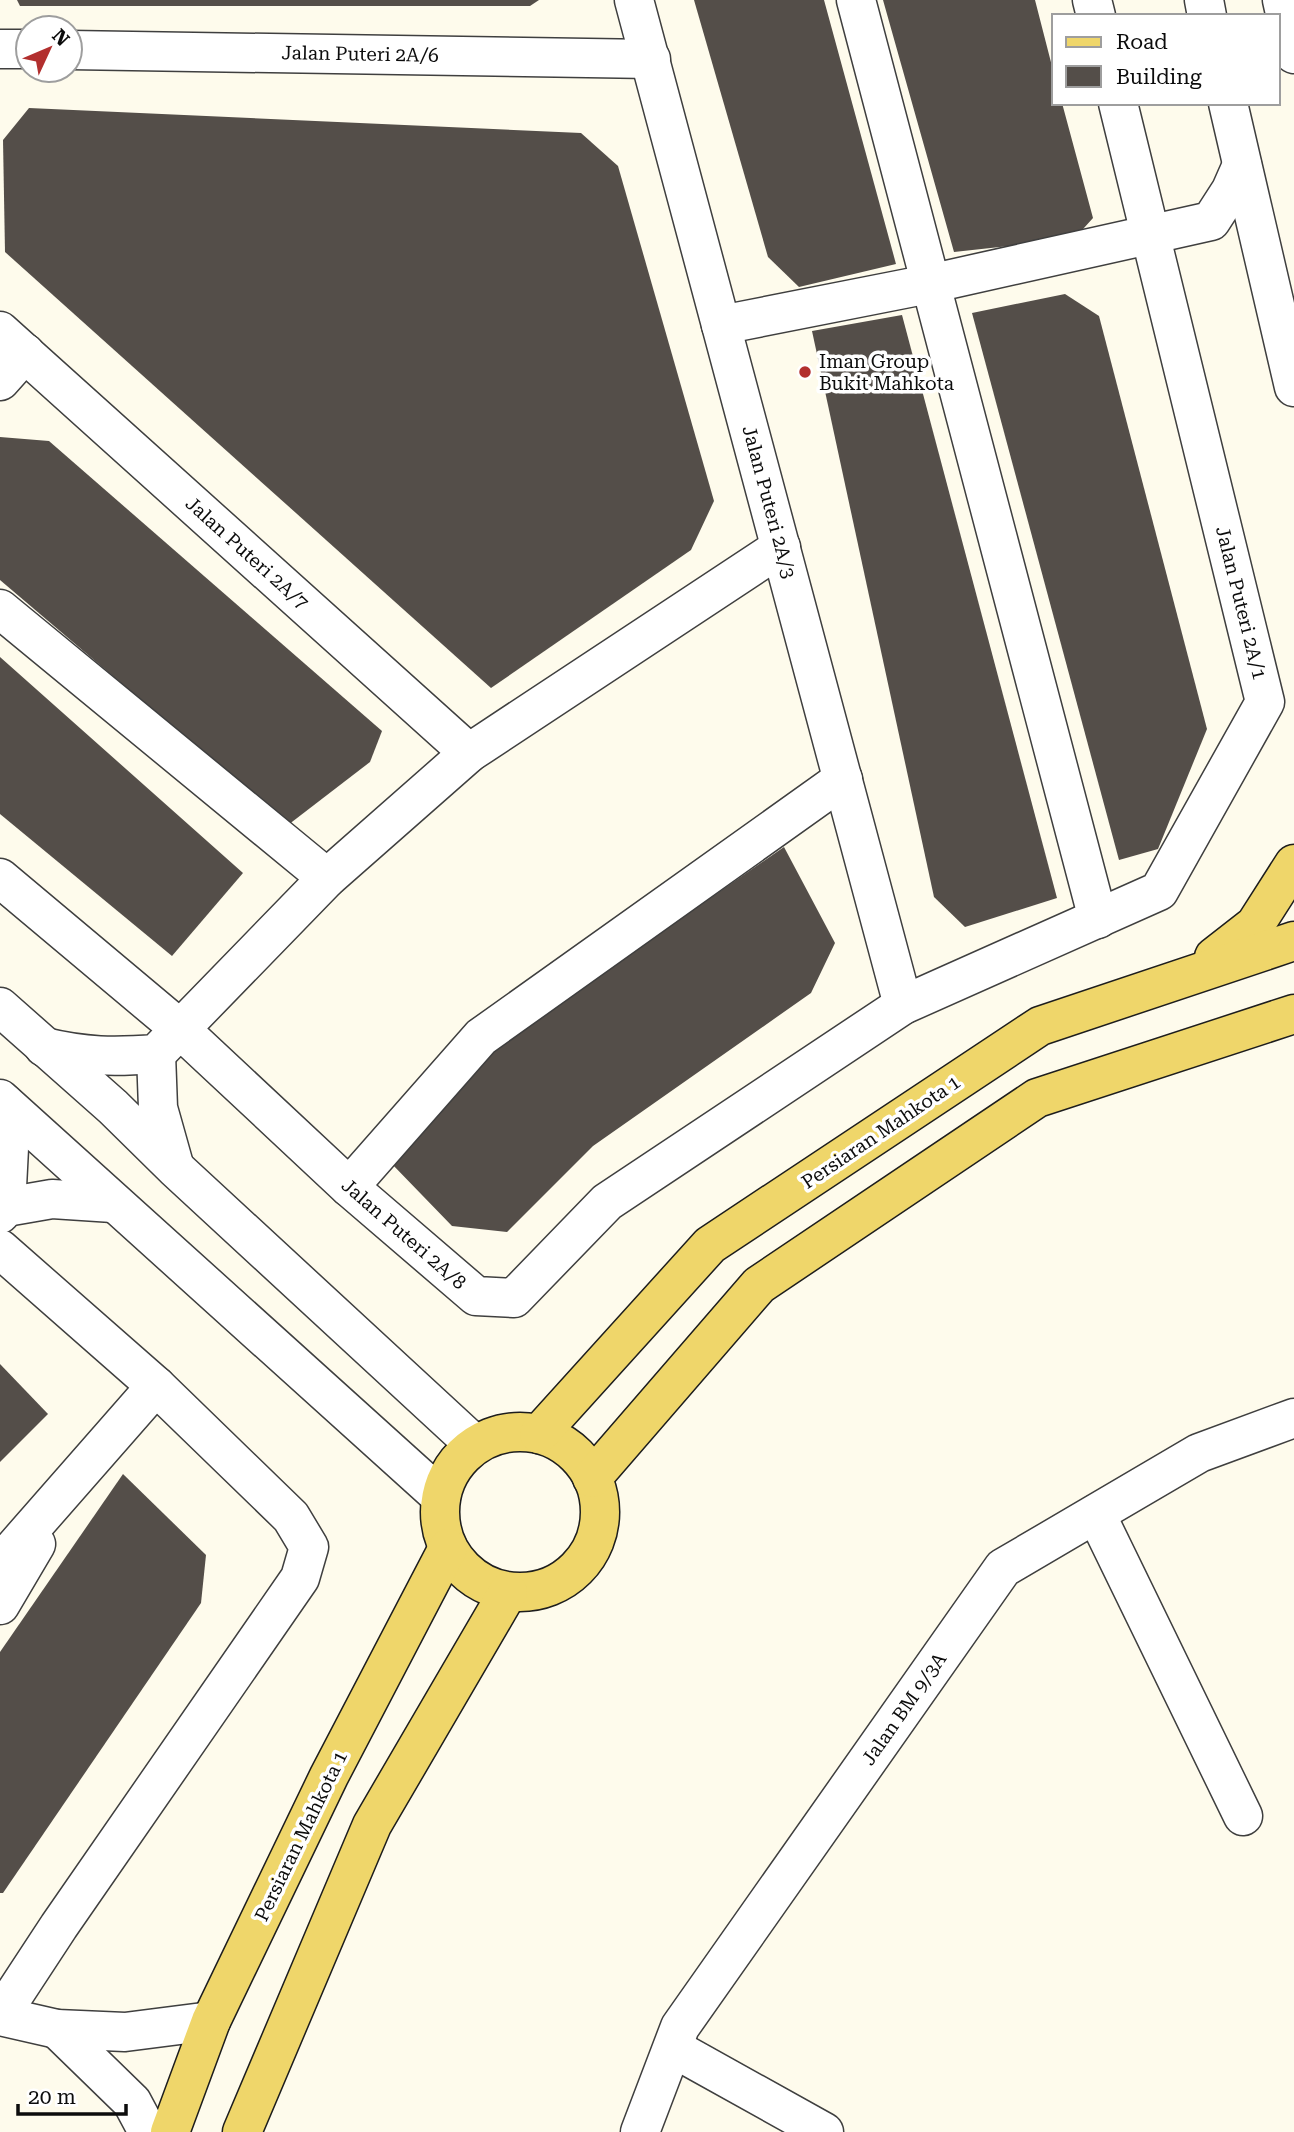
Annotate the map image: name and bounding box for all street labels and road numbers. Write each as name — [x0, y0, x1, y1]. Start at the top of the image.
street label: Jalan Puteri 2A/6 — [281, 41, 439, 67]
street label: Jalan Puteri 2A/3 — [738, 423, 800, 581]
street label: Jalan Puteri 2A/7 — [181, 492, 313, 614]
street label: Jalan Puteri 2A/1 — [1211, 524, 1271, 682]
street label: Persiaran Mahkota 1 — [797, 1070, 965, 1194]
street label: Jalan Puteri 2A/8 — [337, 1174, 471, 1294]
street label: Jalan BM 9/3A — [857, 1648, 952, 1770]
street label: Persiaran Mahkota 1 — [250, 1747, 352, 1925]

